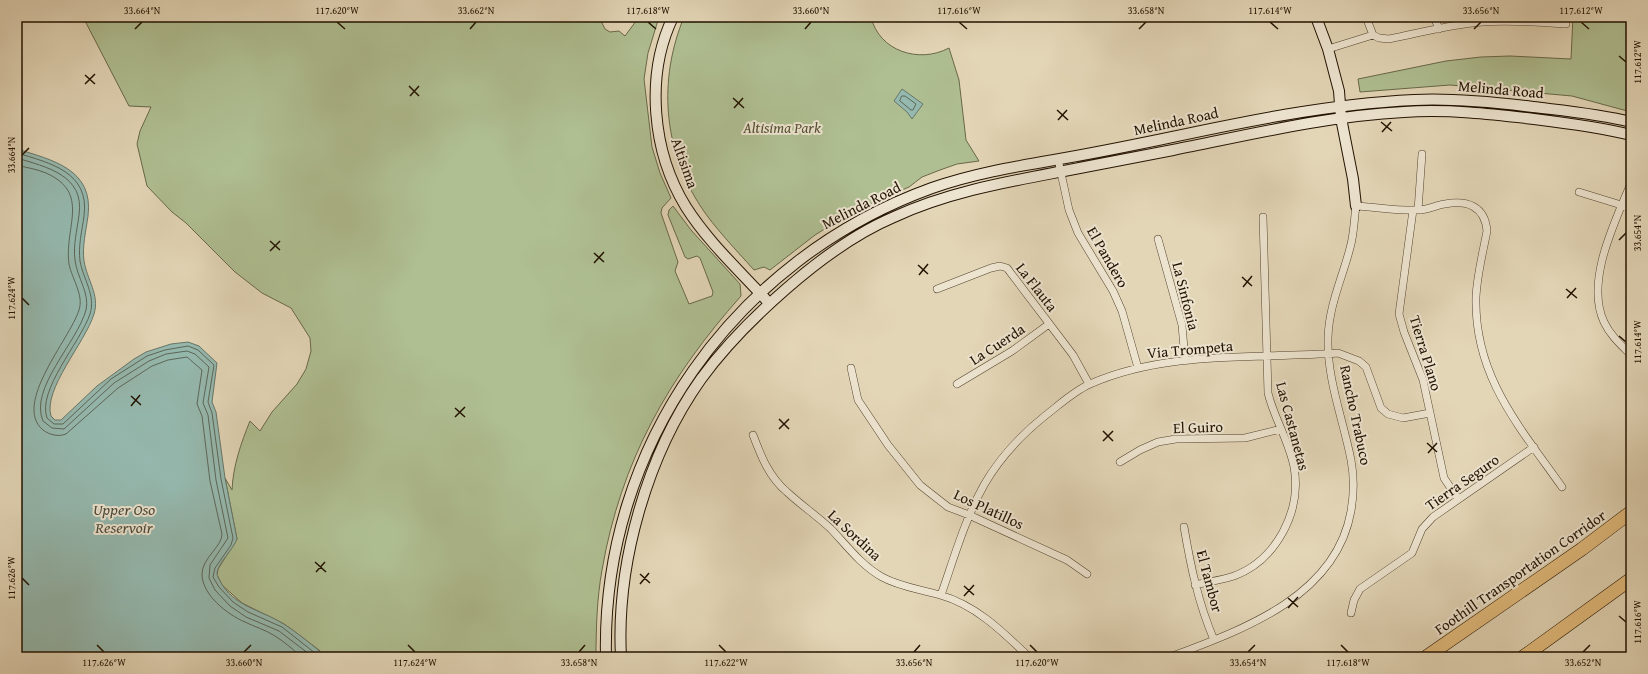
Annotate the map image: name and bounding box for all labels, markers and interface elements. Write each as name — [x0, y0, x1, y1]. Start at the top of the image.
text: 33.664°N — [124, 3, 161, 18]
text: 117.620°W — [315, 3, 359, 18]
text: 33.662°N — [458, 3, 495, 18]
text: 117.618°W — [626, 3, 670, 18]
text: 33.660°N — [793, 3, 830, 18]
text: 117.616°W — [937, 3, 981, 18]
text: 33.658°N — [1128, 3, 1165, 18]
text: 117.614°W — [1248, 3, 1292, 18]
text: 33.656°N — [1463, 3, 1500, 18]
text: 117.612°W — [1559, 3, 1603, 18]
text: 117.612°W — [1630, 40, 1645, 84]
street label: Melinda Road — [1457, 75, 1545, 103]
street label: Melinda Road — [1132, 102, 1220, 140]
park label: Altisima Park — [742, 117, 821, 138]
street label: Altisima — [666, 135, 704, 191]
text: 33.664°N — [4, 136, 19, 173]
street label: Melinda Road — [818, 176, 904, 234]
text: 33.654°N — [1630, 214, 1645, 251]
street label: El Pandero — [1082, 223, 1134, 292]
street label: La Flauta — [1011, 258, 1063, 316]
street label: La Sinfonia — [1167, 260, 1205, 332]
text: 117.624°W — [4, 276, 19, 320]
street label: Tierra Plano — [1405, 313, 1448, 394]
street label: La Cuerda — [965, 318, 1029, 370]
text: 117.614°W — [1630, 320, 1645, 364]
street label: Via Trompeta — [1146, 335, 1234, 363]
street label: Rancho Trabuco — [1335, 363, 1377, 467]
street label: Las Castanetas — [1271, 379, 1315, 473]
street label: El Guiro — [1173, 416, 1224, 438]
street label: Tierra Seguro — [1421, 449, 1503, 515]
street label: Los Platillos — [951, 484, 1028, 534]
water label: Upper Oso Reservoir — [93, 497, 155, 539]
street label: La Sordina — [824, 505, 886, 565]
street label: Foothill Transportation Corridor — [1430, 505, 1610, 639]
street label: El Tambor — [1192, 547, 1228, 615]
text: 117.626°W — [4, 556, 19, 600]
text: 117.616°W — [1630, 600, 1645, 644]
text: 117.626°W — [82, 655, 126, 670]
text: 33.660°N — [226, 655, 263, 670]
text: 117.624°W — [393, 655, 437, 670]
text: 33.658°N — [561, 655, 598, 670]
text: 117.622°W — [704, 655, 748, 670]
text: 33.656°N — [896, 655, 933, 670]
text: 117.620°W — [1015, 655, 1059, 670]
text: 33.654°N — [1230, 655, 1267, 670]
text: 117.618°W — [1326, 655, 1370, 670]
text: 33.652°N — [1565, 655, 1602, 670]

